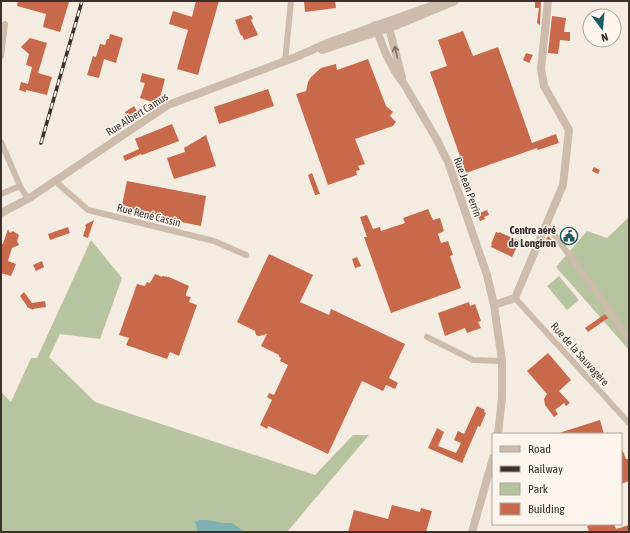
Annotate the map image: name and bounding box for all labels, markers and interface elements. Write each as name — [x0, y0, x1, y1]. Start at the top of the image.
north arrow — [582, 8, 622, 48]
text: N — [600, 31, 610, 44]
one-way arrow — [391, 46, 399, 59]
street label: Rue Albert Camus — [104, 90, 170, 138]
street label: Rue Jean Perrin — [452, 156, 484, 218]
street label: Rue René Cassin — [116, 201, 182, 229]
place label: Centre aéré de Longiron — [509, 224, 556, 249]
public building icon: Centre aéré de Longiron — [559, 226, 579, 246]
street label: Rue de la Sauvagère — [548, 320, 612, 388]
legend — [492, 433, 622, 525]
text: Road — [528, 442, 551, 456]
text: Railway — [528, 462, 563, 476]
text: Park — [528, 482, 549, 496]
text: Building — [528, 502, 566, 516]

